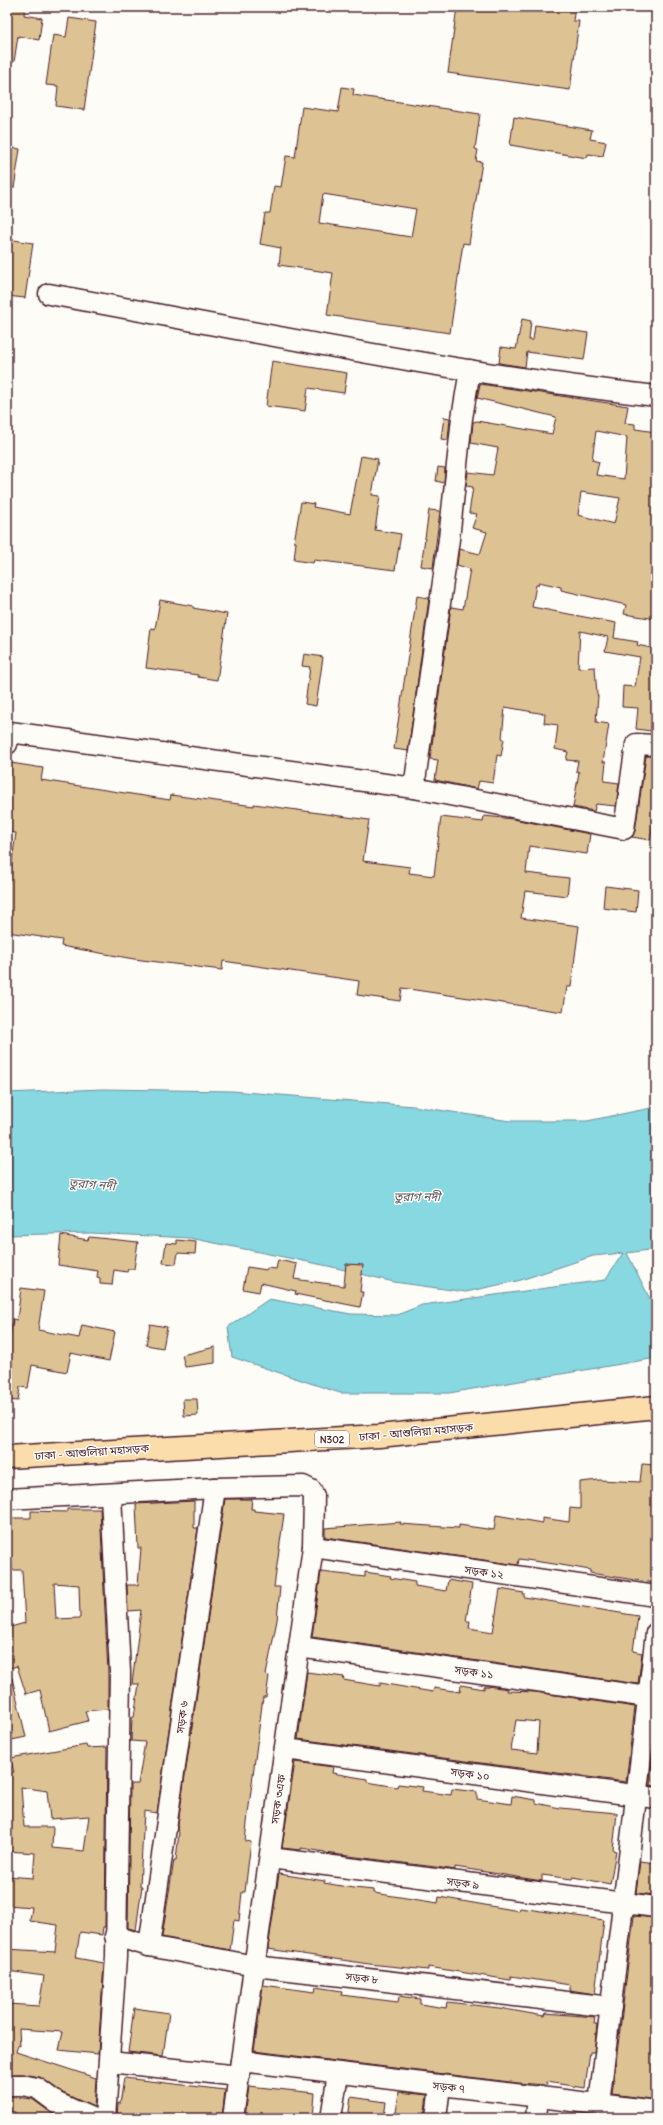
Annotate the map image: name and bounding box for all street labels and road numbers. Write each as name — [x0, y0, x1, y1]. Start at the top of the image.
street label: ঢাকা - আশুলিয়া মহাসড়ক — [357, 1420, 474, 1444]
road number: N302 — [315, 1431, 349, 1447]
street label: ঢাকা - আশুলিয়া মহাসড়ক — [34, 1441, 150, 1463]
street label: সড়ক ১২ — [463, 1562, 505, 1582]
street label: সড়ক ১১ — [453, 1662, 494, 1682]
street label: সড়ক ৬ — [173, 1699, 191, 1735]
street label: সড়ক ১০ — [449, 1764, 490, 1784]
street label: সড়ক ৩এফ — [267, 1772, 289, 1826]
street label: সড়ক ৯ — [445, 1874, 480, 1892]
street label: সড়ক ৮ — [344, 1969, 379, 1987]
street label: সড়ক ৭ — [431, 2078, 466, 2096]

